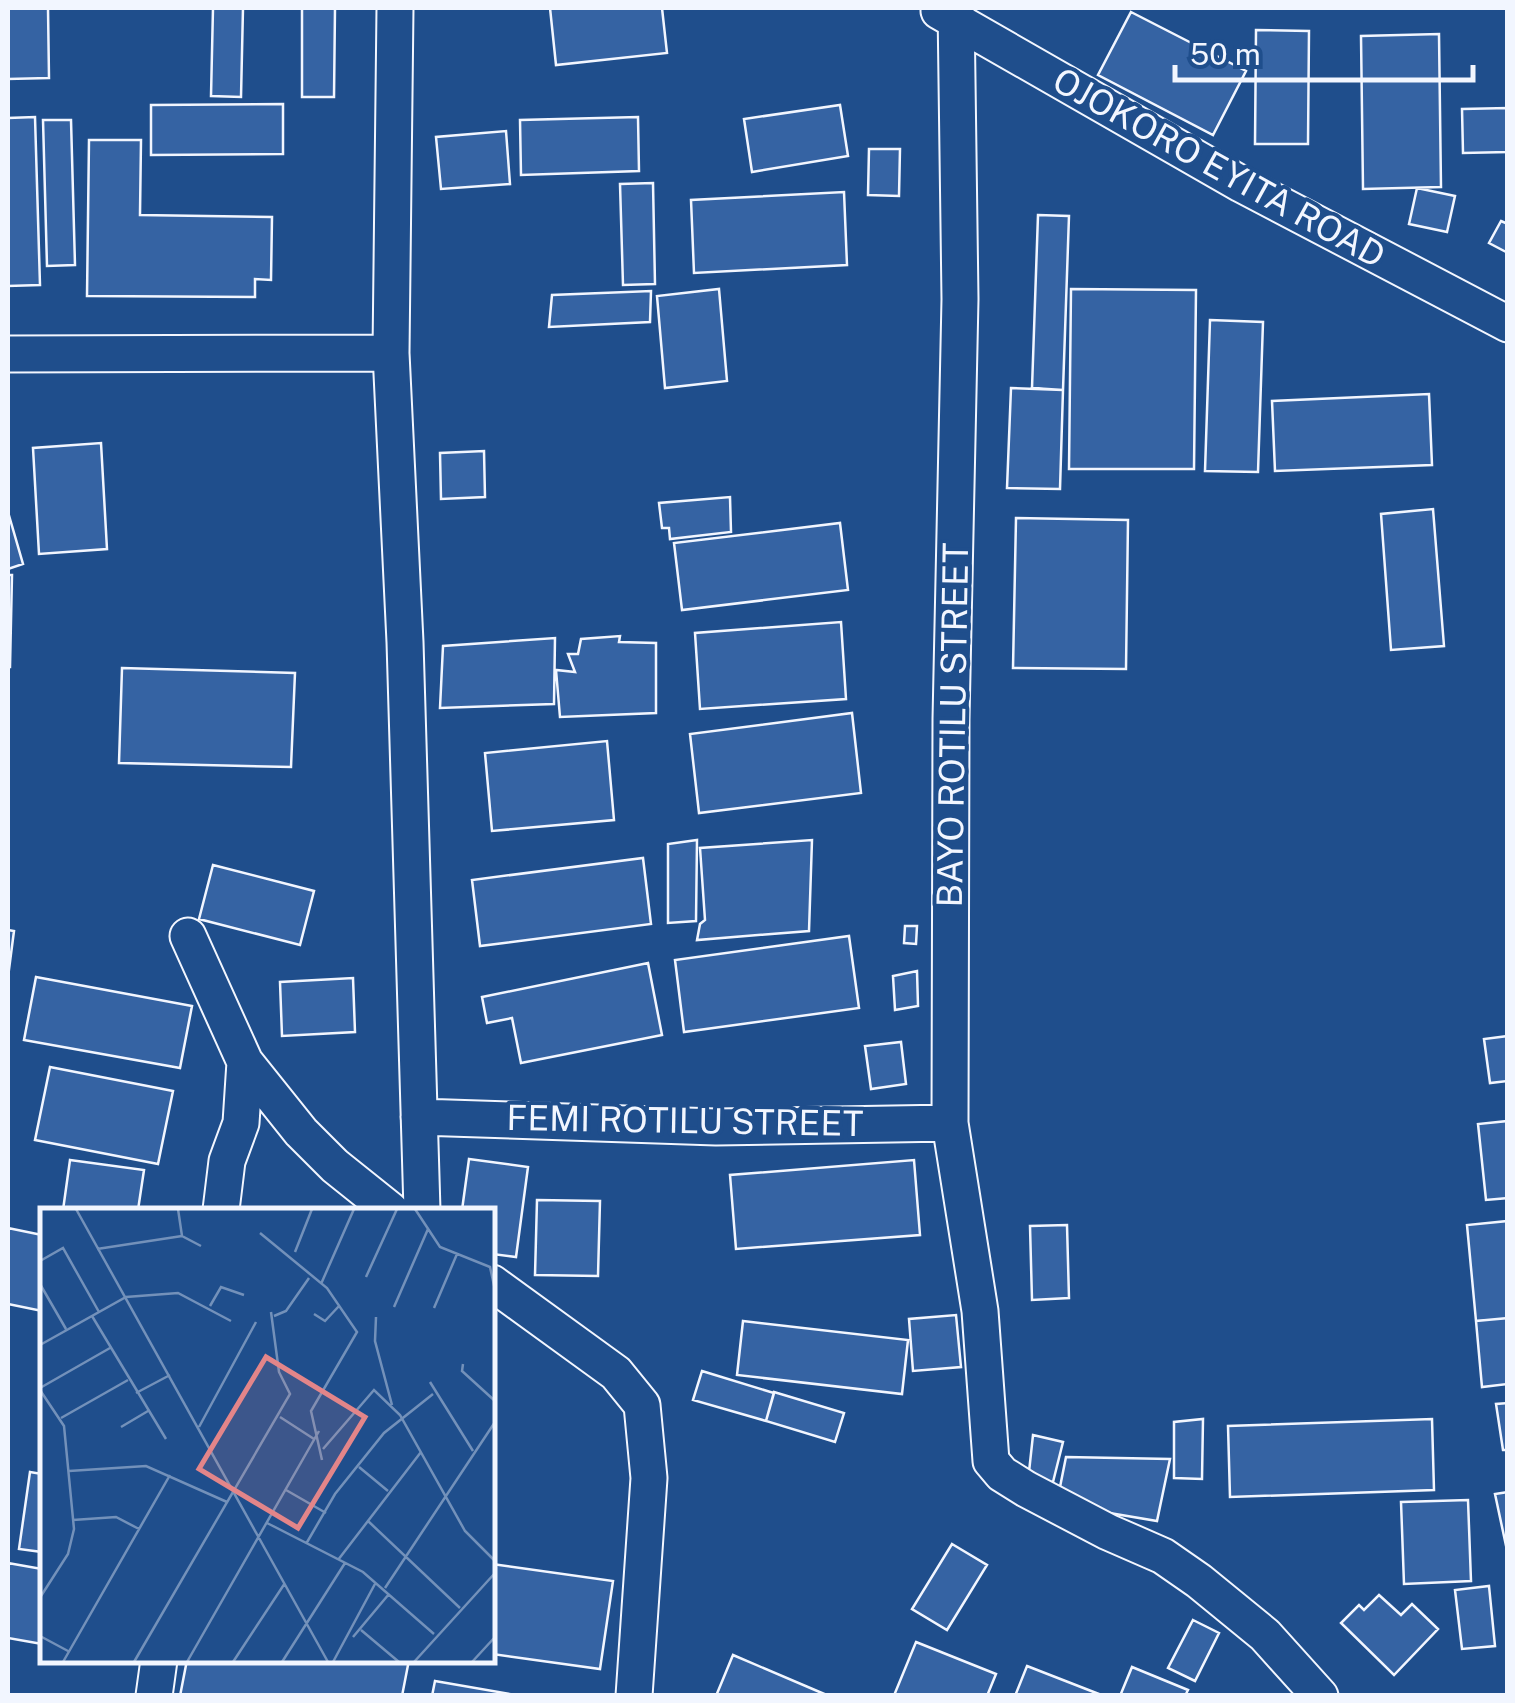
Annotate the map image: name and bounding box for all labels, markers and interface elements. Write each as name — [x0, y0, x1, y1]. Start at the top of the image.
scale bar — [1175, 20, 1472, 82]
text: 50 m — [1190, 36, 1261, 72]
street label: OJOKORO EYITA ROAD — [1046, 59, 1392, 276]
street label: BAYO ROTILU STREET — [929, 542, 976, 908]
street label: FEMI ROTILU STREET — [506, 1097, 864, 1144]
inset map — [40, 1208, 495, 1663]

